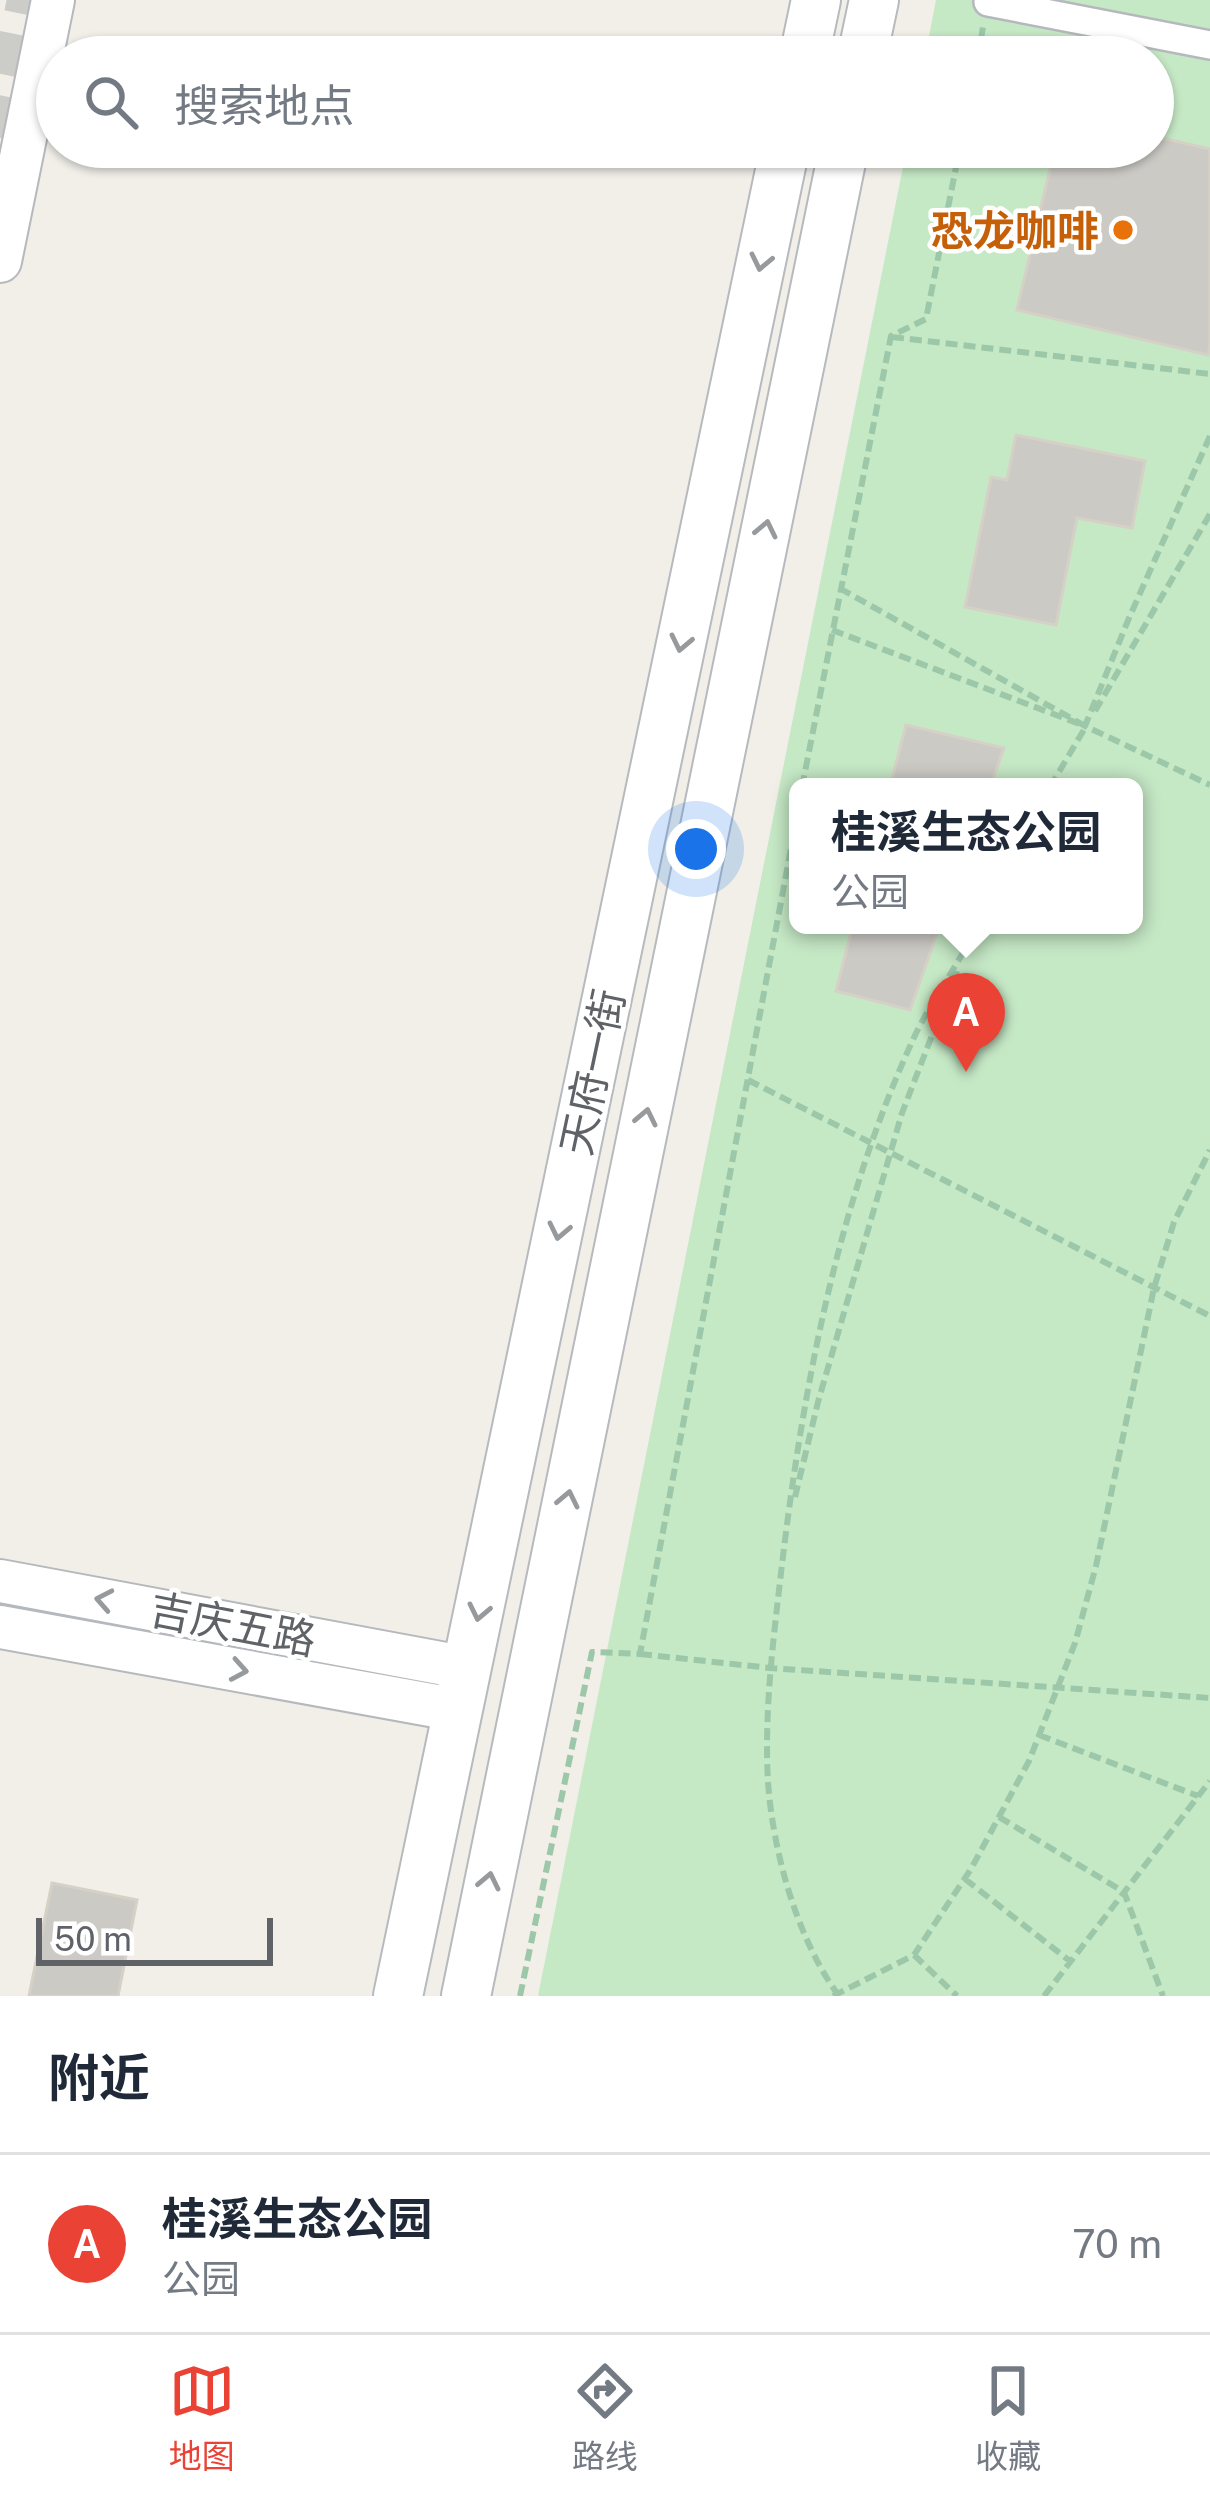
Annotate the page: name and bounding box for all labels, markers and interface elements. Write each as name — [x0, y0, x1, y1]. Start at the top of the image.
search box — [36, 36, 1174, 168]
icon: search — [78, 69, 144, 135]
text: 搜索地点 — [174, 79, 354, 132]
place label: 恐龙咖啡 — [931, 206, 1099, 255]
marker: 恐龙咖啡 — [1110, 217, 1136, 243]
one-way arrow — [750, 251, 775, 271]
one-way arrow — [752, 520, 777, 540]
one-way arrow — [670, 633, 695, 653]
popup — [789, 778, 1143, 934]
text: 桂溪生态公园 — [831, 805, 1101, 858]
your location — [666, 819, 726, 879]
text: 公园 — [831, 869, 909, 915]
pin: A — [927, 973, 1005, 1072]
street label: 天府一街 — [551, 985, 633, 1159]
one-way arrow — [632, 1108, 657, 1128]
one-way arrow — [547, 1220, 572, 1240]
one-way arrow — [554, 1490, 579, 1510]
street label: 吉庆五路 — [146, 1584, 320, 1664]
one-way arrow — [95, 1588, 115, 1614]
one-way arrow — [467, 1602, 492, 1622]
one-way arrow — [229, 1656, 249, 1682]
one-way arrow — [476, 1872, 501, 1892]
scale bar — [36, 1912, 273, 1965]
text: 50 m — [54, 1920, 132, 1958]
text: 附近 — [48, 2048, 150, 2107]
text: 桂溪生态公园 — [162, 2192, 432, 2245]
text: A — [73, 2221, 101, 2267]
text: 70 m — [1072, 2221, 1162, 2267]
text: 公园 — [162, 2256, 240, 2302]
tab: 地图 — [169, 2358, 235, 2478]
tab: 路线 — [572, 2358, 638, 2478]
tab: 收藏 — [975, 2358, 1041, 2478]

